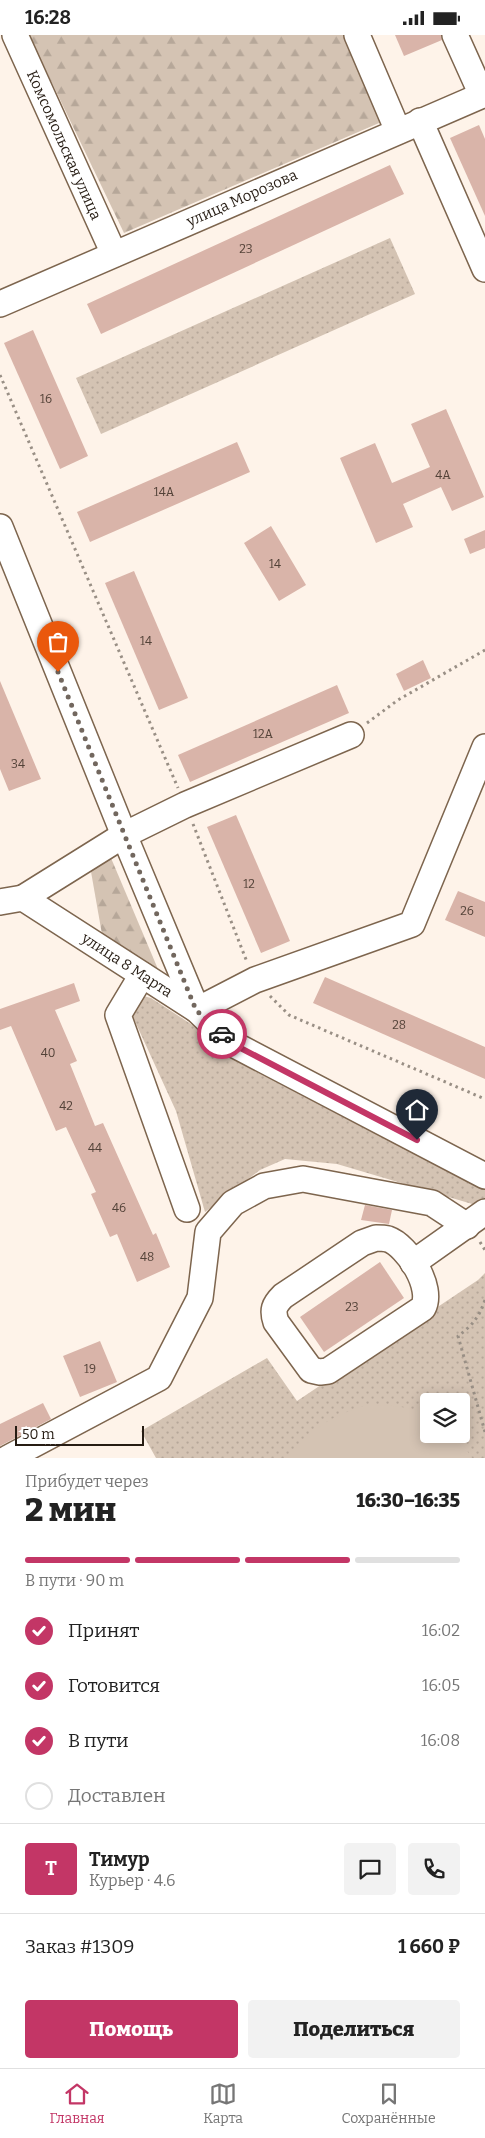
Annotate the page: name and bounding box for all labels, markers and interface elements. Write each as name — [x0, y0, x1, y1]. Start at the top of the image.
text: 16:28 — [25, 6, 71, 29]
street label: Комсомольская улица — [23, 67, 105, 223]
street label: улица Морозова — [183, 166, 300, 231]
house number: 23 — [239, 242, 253, 256]
house number: 16 — [40, 392, 52, 406]
house number: 4А — [435, 468, 451, 482]
house number: 14А — [154, 485, 175, 499]
house number: 14 — [269, 557, 281, 571]
pin — [37, 621, 79, 672]
icon: bag — [44, 628, 72, 656]
house number: 14 — [140, 634, 152, 648]
house number: 12А — [253, 727, 273, 741]
house number: 34 — [11, 757, 25, 771]
house number: 12 — [243, 877, 255, 891]
house number: 26 — [460, 904, 474, 918]
street label: улица 8 Марта — [77, 928, 176, 1001]
courier — [197, 1009, 247, 1059]
house number: 28 — [392, 1018, 406, 1032]
icon: car — [208, 1020, 236, 1048]
house number: 40 — [41, 1046, 55, 1060]
pin — [396, 1089, 438, 1140]
icon: home — [403, 1096, 431, 1124]
house number: 42 — [59, 1099, 73, 1113]
house number: 44 — [88, 1141, 102, 1155]
house number: 46 — [112, 1201, 126, 1215]
house number: 48 — [140, 1250, 154, 1264]
house number: 23 — [345, 1300, 359, 1314]
house number: 19 — [84, 1362, 96, 1376]
map controls — [420, 1393, 470, 1443]
button: layers — [420, 1393, 470, 1443]
scale bar — [15, 1423, 144, 1446]
text: 50 m — [22, 1426, 55, 1443]
text: Прибудет через — [25, 1472, 149, 1491]
text: 16:30–16:35 — [356, 1489, 460, 1512]
text: 2 мин — [25, 1491, 116, 1529]
text: В пути · 90 m — [25, 1571, 124, 1590]
icon: check — [25, 1617, 53, 1645]
text: Принят — [68, 1619, 139, 1642]
text: 16:02 — [422, 1621, 460, 1640]
icon: check — [25, 1672, 53, 1700]
text: Готовится — [68, 1674, 160, 1697]
text: 16:05 — [422, 1676, 460, 1695]
icon: check — [25, 1727, 53, 1755]
text: В пути — [68, 1729, 129, 1752]
text: 16:08 — [421, 1731, 460, 1750]
text: Доставлен — [68, 1784, 166, 1807]
button: chat — [344, 1843, 396, 1895]
button: phone — [408, 1843, 460, 1895]
text: Тимур — [89, 1848, 149, 1871]
text: Т — [45, 1857, 57, 1880]
text: Курьер · 4.6 — [89, 1871, 175, 1890]
text: Заказ #1309 — [25, 1935, 134, 1958]
text: 1 660 ₽ — [398, 1935, 460, 1958]
button: Помощь — [25, 2000, 238, 2058]
button: Поделиться — [248, 2000, 460, 2058]
tab: Главная — [49, 2080, 105, 2127]
tab: Карта — [203, 2080, 243, 2127]
tab: Сохранённые — [342, 2080, 436, 2127]

